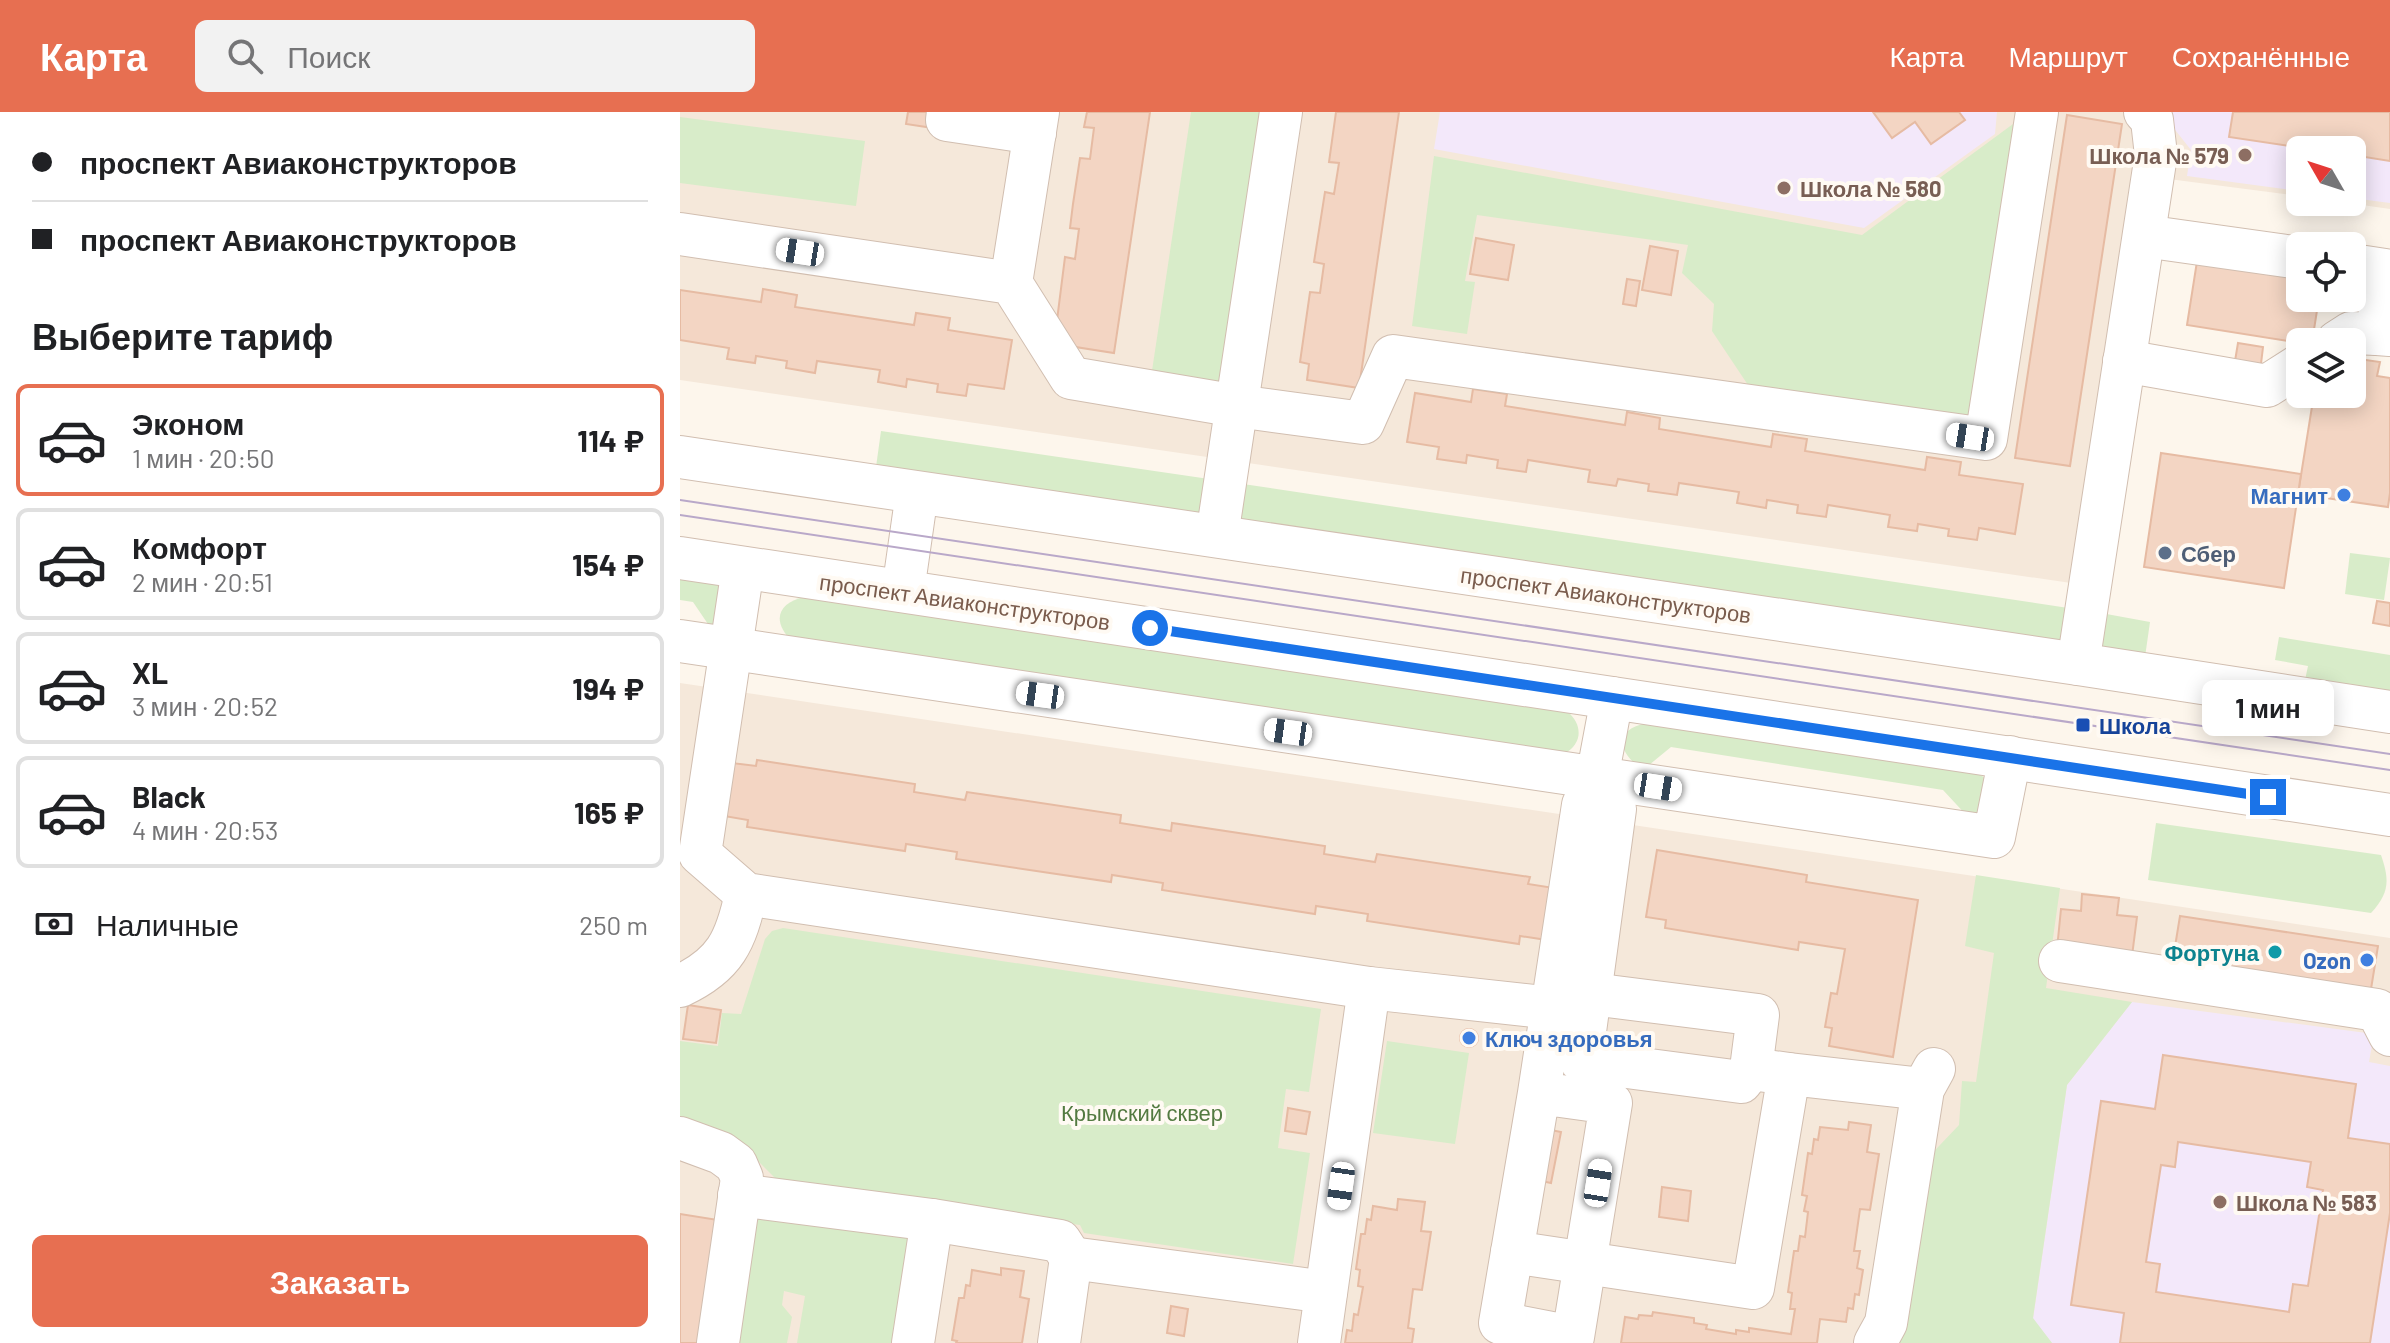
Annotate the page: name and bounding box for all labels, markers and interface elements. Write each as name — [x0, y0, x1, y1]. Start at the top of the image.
search box — [195, 20, 755, 92]
text: Карта — [40, 33, 147, 79]
icon: search — [223, 34, 267, 78]
text: Поиск — [287, 38, 370, 74]
text: Карта — [1889, 39, 1964, 73]
text: Маршрут — [2008, 39, 2128, 73]
text: Сохранённые — [2172, 39, 2350, 73]
north arrow — [2286, 136, 2366, 216]
map controls — [2286, 136, 2366, 408]
place label: Школа № 579 — [2089, 142, 2229, 168]
text: проспект Авиаконструкторов — [80, 144, 517, 180]
marker: Школа № 579 — [2236, 146, 2254, 164]
place label: Школа № 580 — [1800, 175, 1942, 201]
marker: Школа № 580 — [1775, 179, 1793, 197]
text: проспект Авиаконструкторов — [80, 221, 517, 257]
button: locate — [2286, 232, 2366, 312]
car — [774, 236, 826, 268]
text: Выберите тариф — [32, 314, 333, 357]
button: layers — [2286, 328, 2366, 408]
icon: car — [36, 404, 108, 476]
text: Эконом — [132, 405, 245, 441]
car — [1944, 421, 1996, 453]
text: 114 ₽ — [577, 422, 644, 458]
text: 1 мин · 20:50 — [132, 442, 274, 473]
place label: Магнит — [2250, 482, 2328, 508]
marker: Магнит — [2335, 486, 2353, 504]
icon: car — [36, 528, 108, 600]
text: Комфорт — [132, 529, 267, 565]
place label: Сбер — [2181, 540, 2236, 567]
marker: Сбер — [2156, 544, 2174, 562]
text: 154 ₽ — [572, 546, 644, 582]
street label: проспект Авиаконструкторов — [1459, 561, 1753, 628]
text: 2 мин · 20:51 — [132, 566, 273, 597]
street label: проспект Авиаконструкторов — [818, 568, 1112, 635]
route start — [1132, 610, 1168, 646]
icon: car — [36, 652, 108, 724]
text: XL — [132, 654, 168, 690]
text: 194 ₽ — [572, 670, 644, 706]
car — [1015, 680, 1065, 710]
callout: 1 мин — [2202, 681, 2334, 737]
text: 3 мин · 20:52 — [132, 690, 278, 721]
text: 1 мин — [2235, 692, 2301, 723]
place label: Школа — [2099, 712, 2172, 738]
marker: Школа — [2074, 716, 2092, 734]
car — [1263, 717, 1313, 747]
car — [1632, 771, 1684, 803]
icon: car — [36, 776, 108, 848]
text: Black — [132, 778, 206, 814]
route end — [2250, 779, 2286, 815]
text: 165 ₽ — [574, 794, 644, 830]
text: 4 мин · 20:53 — [132, 814, 278, 845]
icon: cash — [32, 902, 76, 946]
text: Наличные — [96, 906, 239, 942]
text: 250 m — [579, 909, 648, 940]
place label: Фортуна — [2165, 939, 2260, 966]
marker: Фортуна — [2266, 943, 2284, 961]
place label: Ozon — [2303, 947, 2351, 973]
marker: Ozon — [2358, 951, 2376, 969]
place label: Ключ здоровья — [1485, 1025, 1653, 1052]
marker: Ключ здоровья — [1460, 1029, 1478, 1047]
park label: Крымский сквер — [1061, 1099, 1223, 1126]
car — [1582, 1157, 1614, 1209]
car — [1326, 1161, 1356, 1211]
place label: Школа № 583 — [2236, 1189, 2377, 1215]
marker: Школа № 583 — [2211, 1193, 2229, 1211]
button: Заказать — [32, 1235, 648, 1327]

